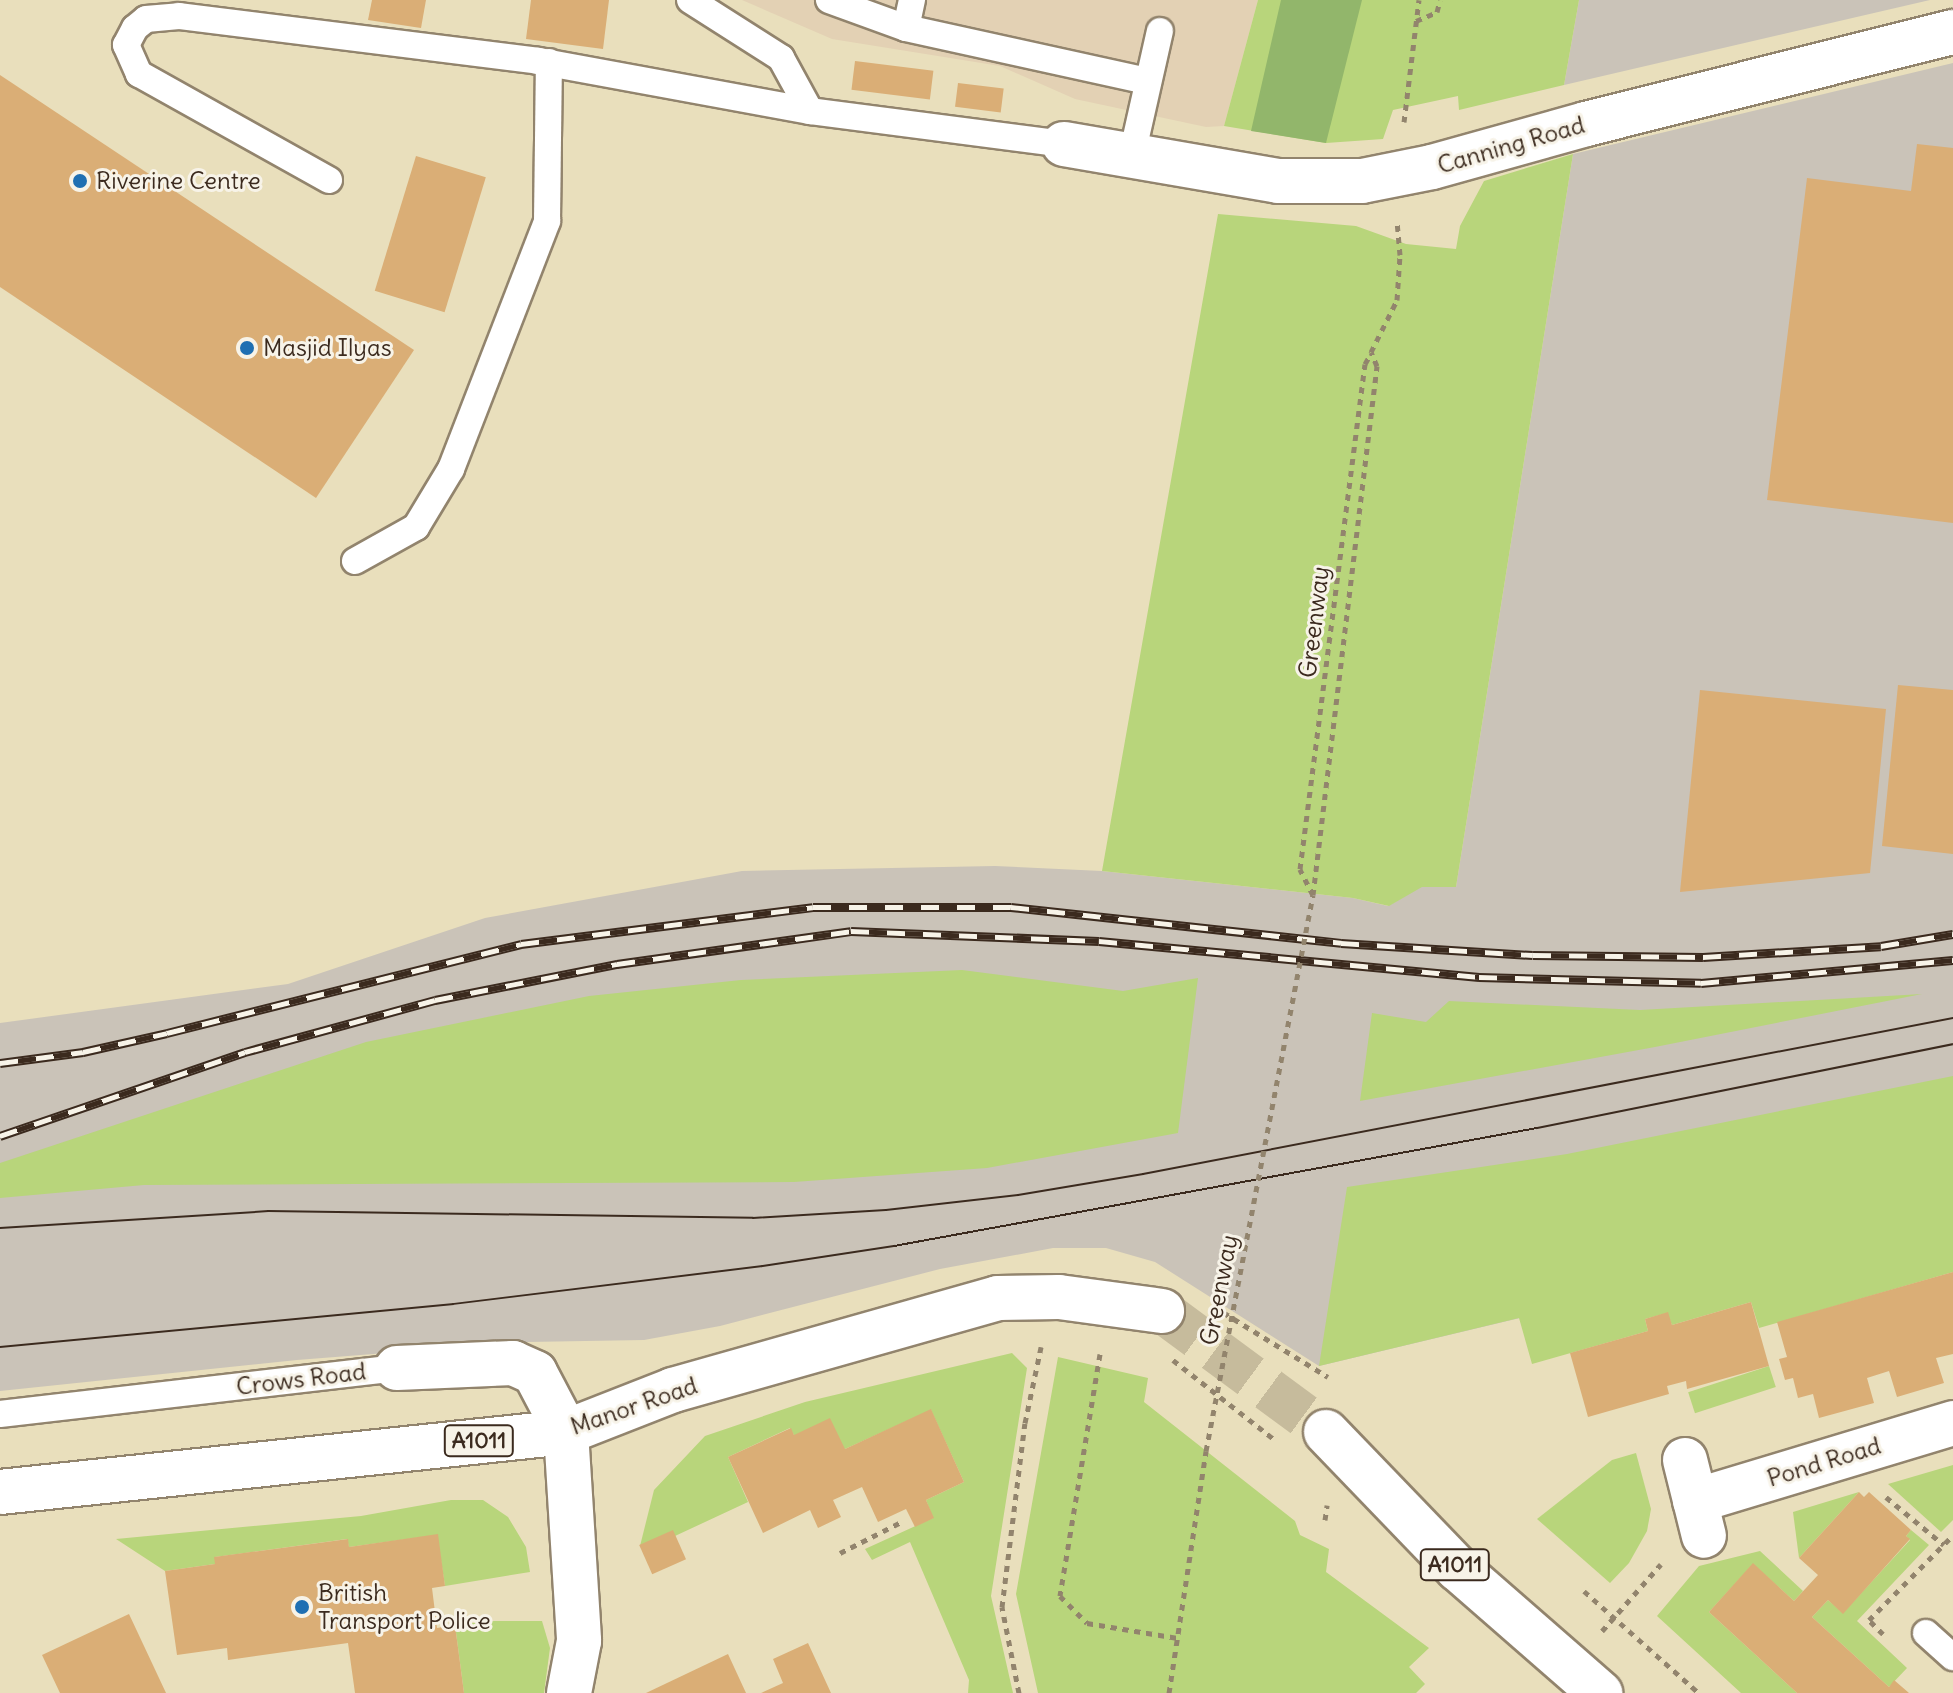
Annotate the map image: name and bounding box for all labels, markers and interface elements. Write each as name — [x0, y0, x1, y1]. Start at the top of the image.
street label: Canning Road — [1434, 110, 1588, 180]
place label: Riverine Centre — [96, 167, 261, 195]
marker: Riverine Centre — [71, 172, 89, 190]
place label: Masjid Ilyas — [263, 334, 392, 362]
marker: Masjid Ilyas — [238, 339, 256, 357]
street label: Greenway — [1293, 565, 1335, 679]
street label: Greenway — [1194, 1232, 1244, 1348]
street label: Crows Road — [234, 1357, 368, 1401]
street label: Manor Road — [567, 1371, 701, 1441]
road number: A1011 — [443, 1423, 515, 1459]
street label: Pond Road — [1764, 1431, 1884, 1493]
road number: A1011 — [1419, 1547, 1491, 1583]
place label: British Transport Police — [318, 1579, 491, 1635]
marker: British Transport Police — [293, 1598, 311, 1616]

